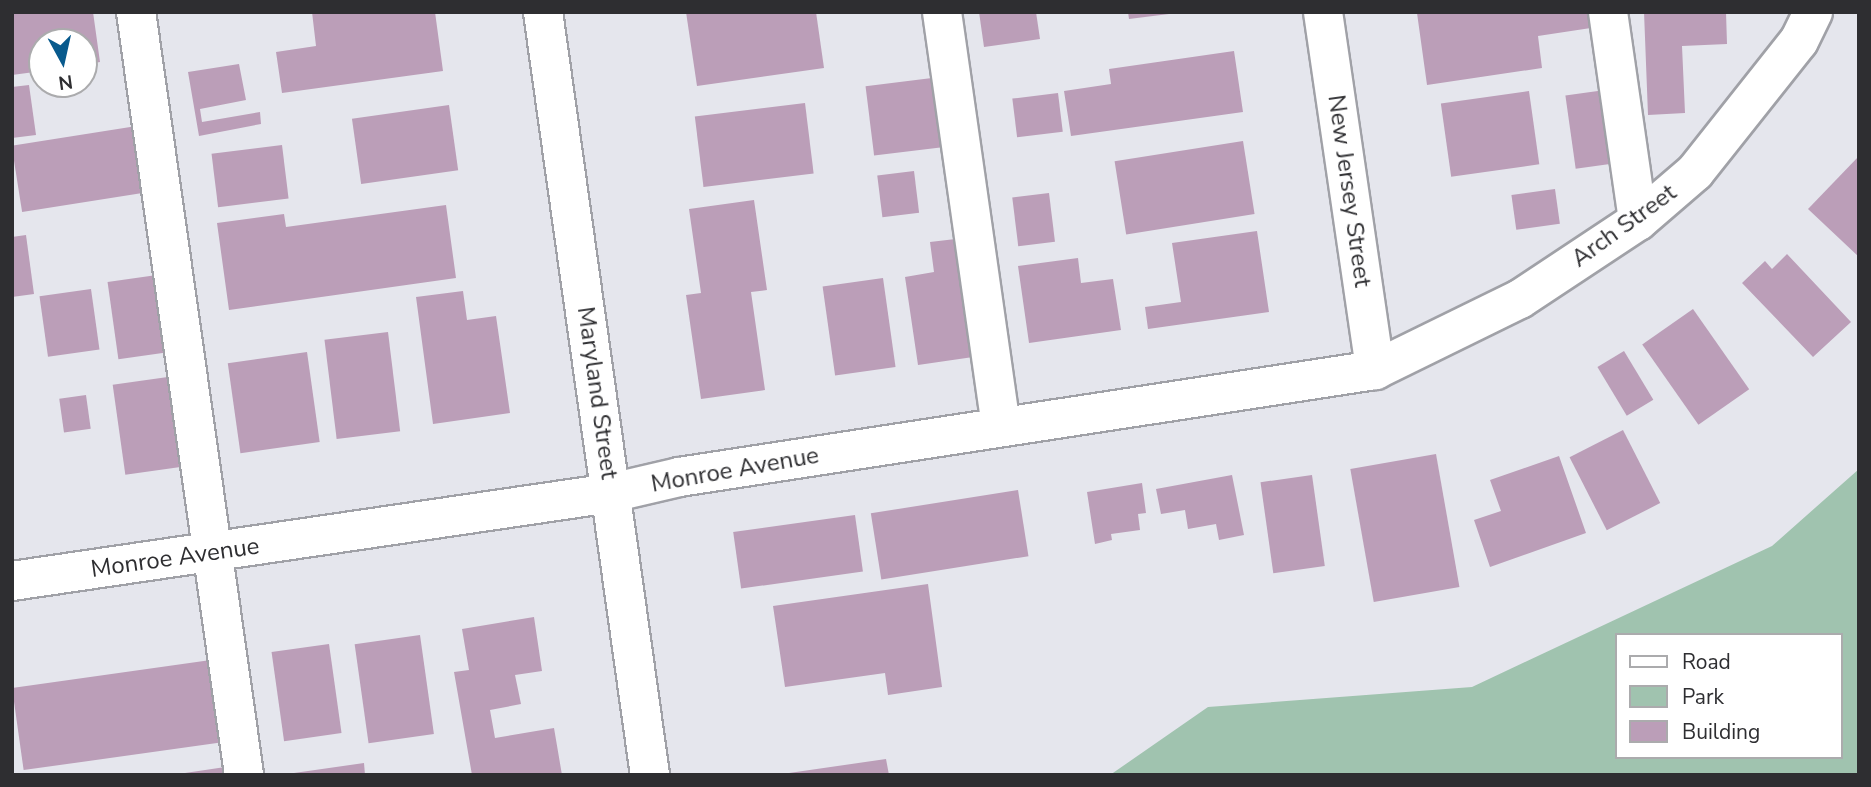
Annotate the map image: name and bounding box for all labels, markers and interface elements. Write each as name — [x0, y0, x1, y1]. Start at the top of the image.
north arrow — [28, 28, 98, 98]
text: N — [57, 68, 74, 96]
street label: New Jersey Street — [1321, 93, 1377, 289]
street label: Arch Street — [1566, 178, 1682, 274]
street label: Maryland Street — [571, 305, 623, 481]
street label: Monroe Avenue — [649, 441, 821, 499]
street label: Monroe Avenue — [89, 532, 261, 584]
legend — [1616, 633, 1843, 759]
text: Road — [1682, 648, 1731, 676]
text: Park — [1682, 683, 1724, 711]
text: Building — [1682, 718, 1760, 746]

